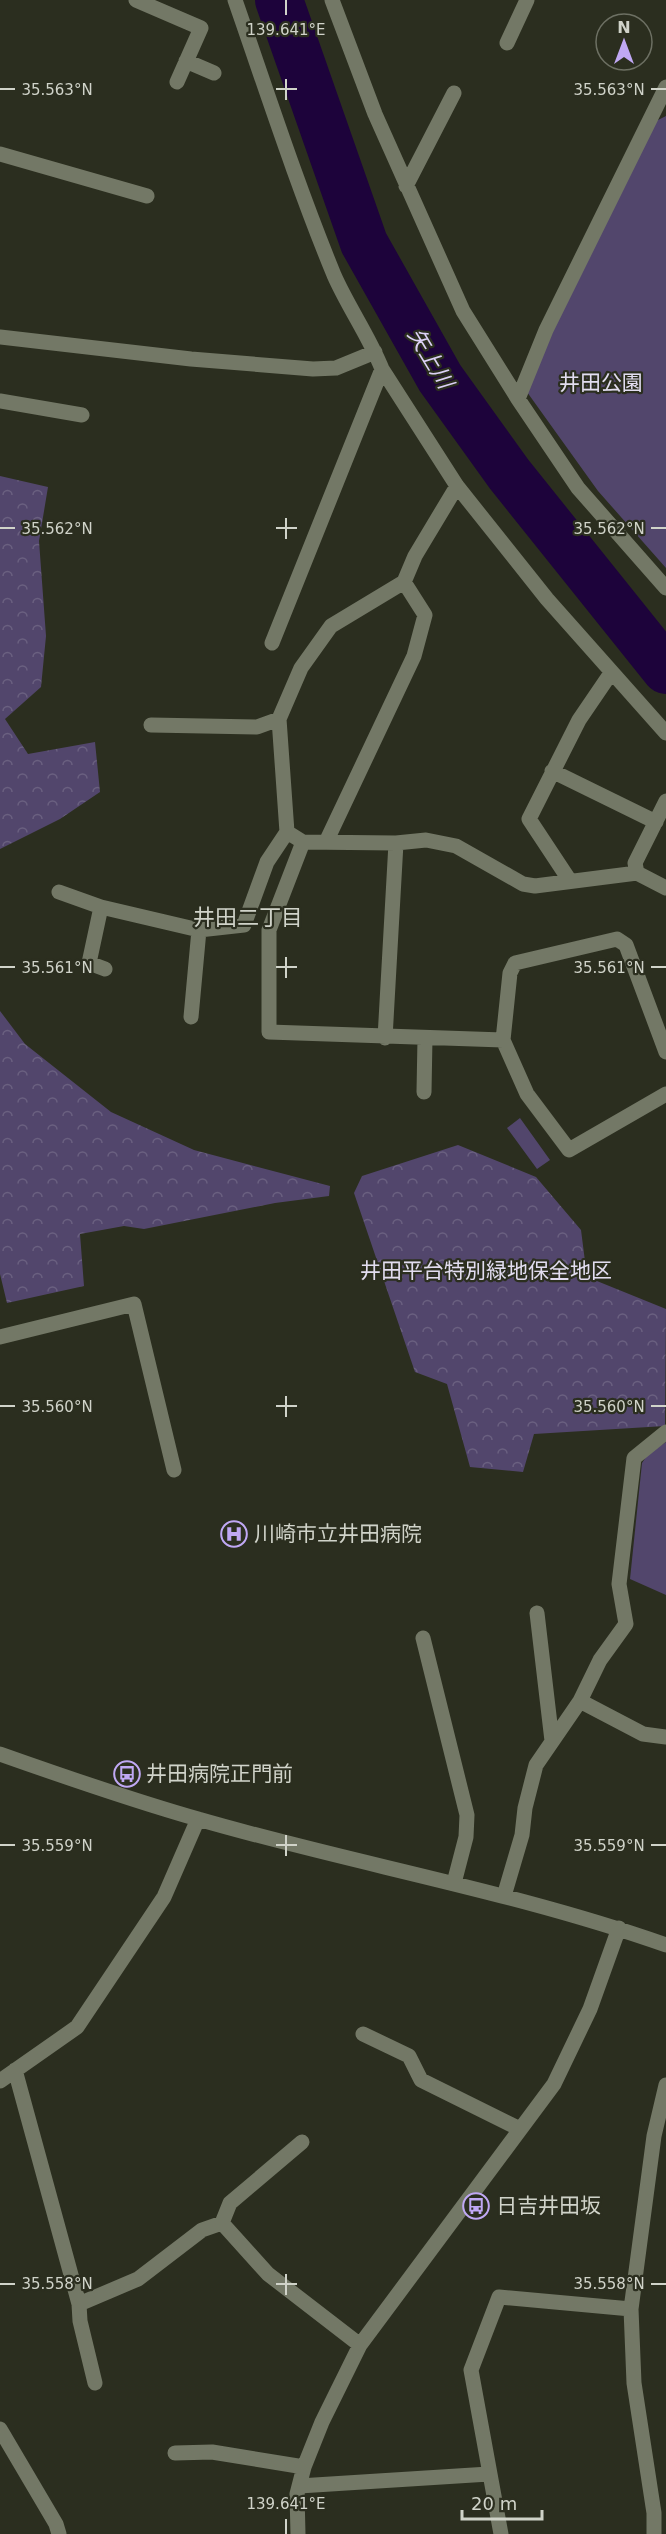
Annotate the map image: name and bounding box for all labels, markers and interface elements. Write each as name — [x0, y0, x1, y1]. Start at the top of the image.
north arrow — [594, 12, 654, 72]
text: N — [617, 18, 631, 37]
text: 139.641°E — [246, 21, 326, 39]
text: 35.563°N — [21, 81, 93, 99]
text: 35.563°N — [573, 81, 645, 99]
water label: 矢上川 — [403, 324, 459, 395]
park label: 井田公園 — [559, 371, 643, 395]
text: 35.562°N — [21, 520, 93, 538]
text: 35.562°N — [573, 520, 645, 538]
district label: 井田二丁目 — [193, 905, 303, 930]
text: 35.561°N — [21, 959, 93, 977]
text: 35.561°N — [573, 959, 645, 977]
park label: 井田平台特別緑地保全地区 — [360, 1259, 612, 1283]
text: 35.560°N — [21, 1398, 93, 1416]
text: 35.560°N — [573, 1398, 645, 1416]
hospital icon: 川崎市立井田病院 — [219, 1519, 249, 1549]
place label: 川崎市立井田病院 — [254, 1522, 422, 1546]
bus stop icon: 井田病院正門前 — [112, 1759, 142, 1789]
place label: 井田病院正門前 — [146, 1762, 293, 1786]
text: 35.559°N — [21, 1837, 93, 1855]
text: 35.559°N — [573, 1837, 645, 1855]
bus stop icon: 日吉井田坂 — [461, 2191, 491, 2221]
place label: 日吉井田坂 — [496, 2194, 601, 2218]
text: 35.558°N — [21, 2275, 93, 2293]
text: 35.558°N — [573, 2275, 645, 2293]
scale bar — [462, 2483, 542, 2521]
text: 20 m — [471, 2493, 517, 2514]
text: 139.641°E — [246, 2495, 326, 2513]

